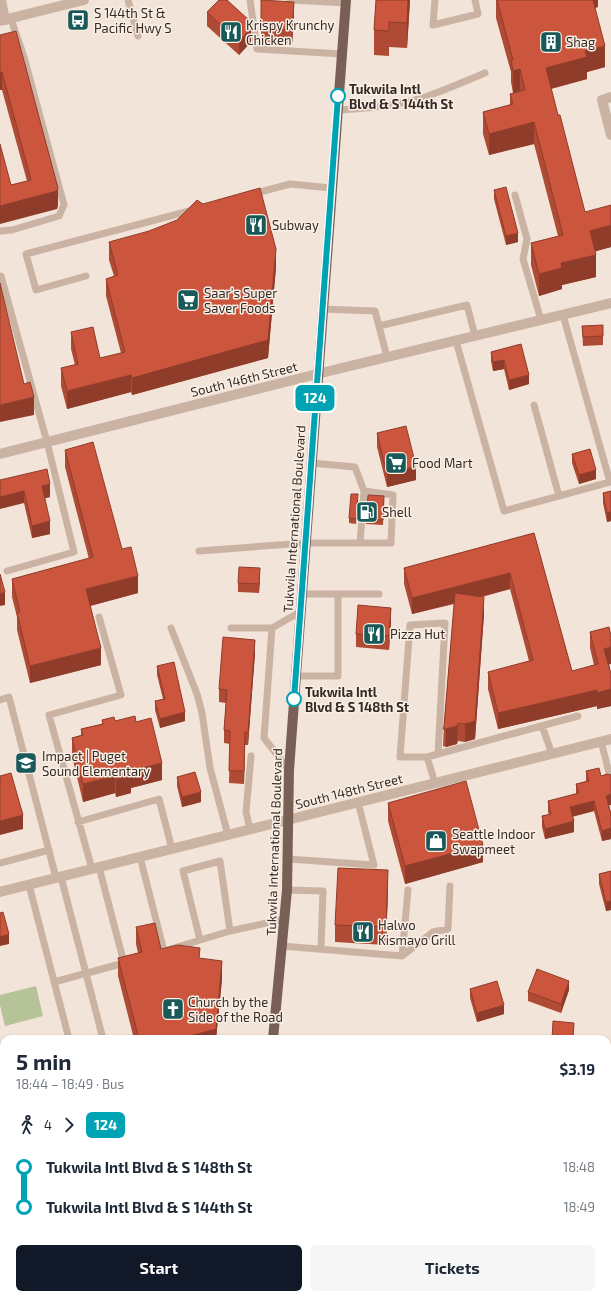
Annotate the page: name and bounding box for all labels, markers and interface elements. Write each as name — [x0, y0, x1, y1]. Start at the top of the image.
place label: S 144th St & Pacific Hwy S — [94, 5, 172, 36]
bus stop icon: S 144th St & Pacific Hwy S — [65, 7, 91, 33]
place label: Krispy Krunchy Chicken — [246, 17, 334, 48]
restaurant icon: Krispy Krunchy Chicken — [218, 19, 244, 45]
building icon: Shag — [538, 29, 564, 55]
place label: Shag — [566, 34, 595, 50]
place label: Tukwila Intl Blvd & S 144th St — [349, 81, 454, 112]
marker: Tukwila Intl Blvd & S 144th St — [330, 88, 346, 104]
restaurant icon: Subway — [243, 212, 269, 238]
place label: Subway — [272, 217, 319, 233]
place label: Saar's Super Saver Foods — [204, 285, 277, 316]
supermarket icon: Saar's Super Saver Foods — [175, 287, 201, 313]
street label: South 146th Street — [189, 358, 299, 400]
line badge: 124 — [292, 385, 338, 411]
text: 124 — [303, 389, 327, 406]
street label: Tukwila International Boulevard — [279, 425, 309, 613]
supermarket icon: Food Mart — [383, 450, 409, 476]
place label: Food Mart — [412, 455, 473, 471]
fuel station icon: Shell — [354, 499, 380, 525]
place label: Shell — [382, 504, 412, 520]
restaurant icon: Pizza Hut — [361, 621, 387, 647]
place label: Pizza Hut — [390, 626, 445, 642]
place label: Tukwila Intl Blvd & S 148th St — [305, 684, 410, 715]
marker: Tukwila Intl Blvd & S 148th St — [286, 691, 302, 707]
place label: Impact | Puget Sound Elementary — [42, 748, 150, 779]
street label: Tukwila International Boulevard — [263, 748, 285, 936]
school or university icon: Impact | Puget Sound Elementary — [13, 750, 39, 776]
street label: South 148th Street — [294, 770, 404, 812]
place label: Seattle Indoor Swapmeet — [452, 826, 535, 857]
shop icon: Seattle Indoor Swapmeet — [423, 828, 449, 854]
place label: Halwo Kismayo Grill — [378, 917, 456, 948]
restaurant icon: Halwo Kismayo Grill — [350, 919, 376, 945]
place label: Church by the Side of the Road — [188, 994, 283, 1025]
church icon: Church by the Side of the Road — [160, 996, 186, 1022]
text: 5 min — [16, 1048, 72, 1074]
text: $3.19 — [559, 1060, 595, 1078]
text: 18:44 – 18:49 · Bus — [16, 1076, 124, 1092]
icon: walk — [16, 1114, 38, 1136]
icon: forward — [58, 1114, 80, 1136]
text: 124 — [94, 1116, 117, 1133]
text: 4 — [44, 1117, 52, 1133]
text: Tukwila Intl Blvd & S 148th St — [46, 1158, 252, 1176]
text: 18:48 — [563, 1159, 595, 1175]
text: Tukwila Intl Blvd & S 144th St — [46, 1198, 252, 1216]
text: 18:49 — [563, 1199, 595, 1215]
button: Start — [16, 1245, 302, 1291]
button: Tickets — [310, 1245, 595, 1291]

